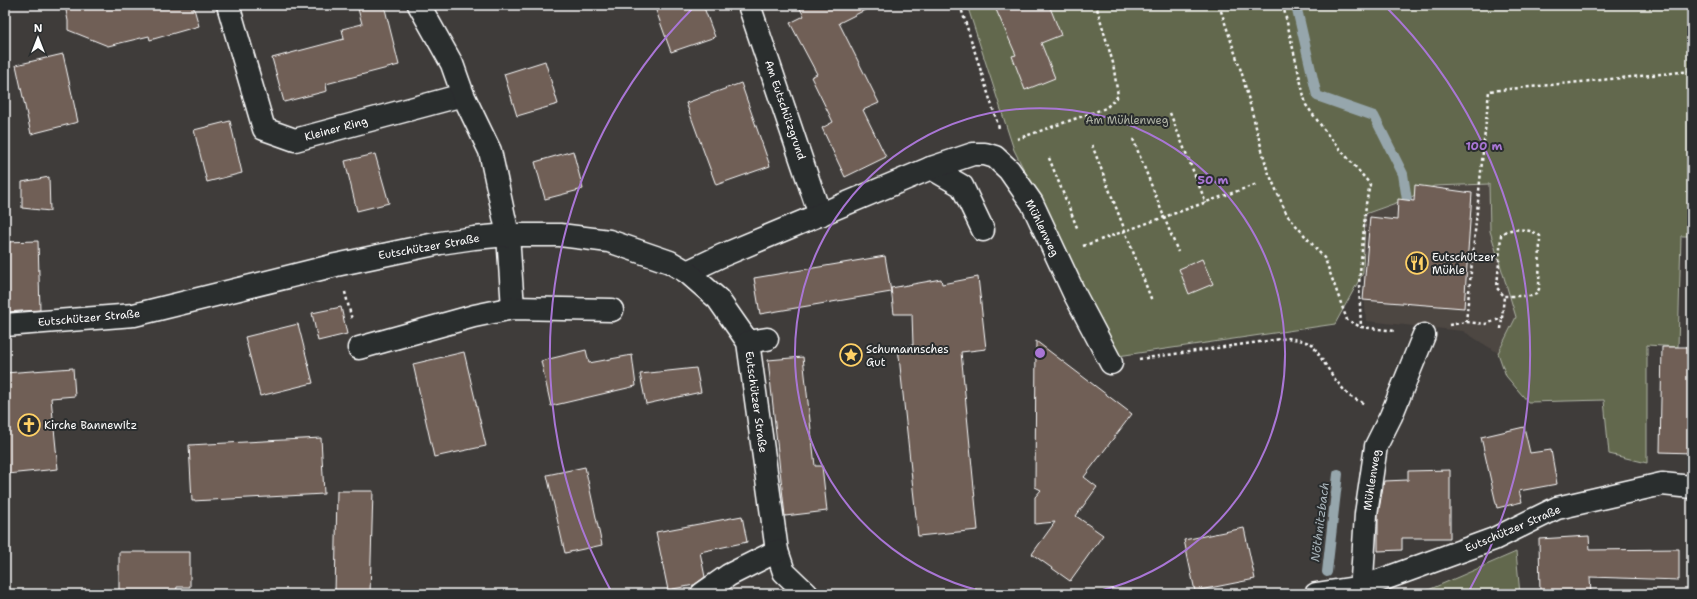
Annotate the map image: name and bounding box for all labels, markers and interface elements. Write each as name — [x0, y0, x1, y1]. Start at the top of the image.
north arrow — [18, 18, 58, 58]
text: N — [34, 21, 43, 36]
street label: Am Eutschützgrund — [761, 58, 809, 162]
street label: Kleiner Ring — [303, 113, 369, 145]
park label: Am Mühlenweg — [1086, 113, 1169, 128]
text: 100 m — [1466, 138, 1503, 154]
text: 50 m — [1198, 172, 1229, 188]
street label: Mühlenweg — [1022, 197, 1062, 259]
street label: Eutschützer Straße — [377, 231, 481, 263]
restaurant icon: Eutschützer Mühle — [1404, 250, 1430, 276]
place label: Eutschützer Mühle — [1432, 250, 1495, 278]
street label: Eutschützer Straße — [37, 306, 141, 330]
place icon: Schumannsches Gut — [838, 342, 864, 368]
place label: Schumannsches Gut — [866, 342, 949, 370]
centre of rings — [1033, 346, 1047, 360]
street label: Eutschützer Straße — [741, 350, 771, 454]
church icon: Kirche Bannewitz — [16, 412, 42, 438]
place label: Kirche Bannewitz — [44, 418, 137, 433]
street label: Mühlenweg — [1360, 448, 1384, 512]
water label: Nöthnitzbach — [1307, 481, 1333, 563]
street label: Eutschützer Straße — [1463, 502, 1563, 556]

